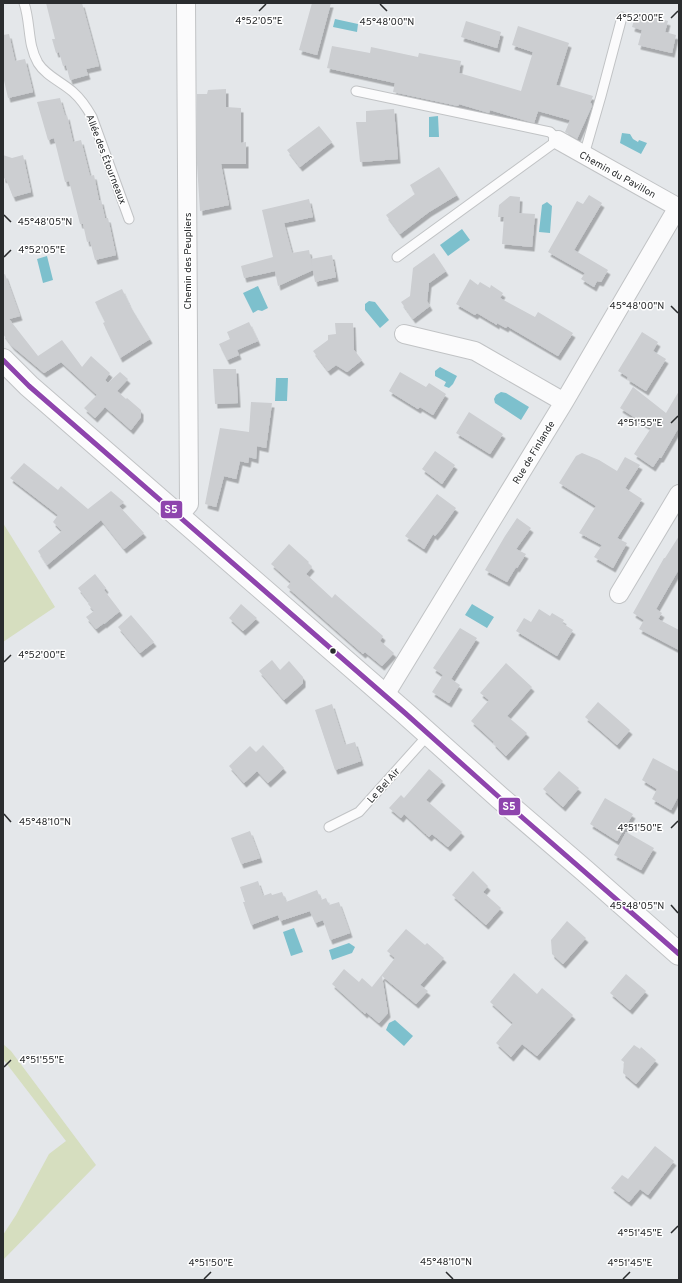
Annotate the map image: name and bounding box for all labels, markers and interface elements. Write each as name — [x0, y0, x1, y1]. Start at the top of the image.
text: 4°52'00"E — [616, 12, 664, 25]
text: 4°52'05"E — [235, 15, 283, 28]
text: 45°48'00"N — [360, 16, 414, 29]
street label: Allée des Étourneaux — [82, 113, 129, 206]
street label: Chemin du Pavillon — [577, 149, 658, 202]
street label: Chemin des Peupliers — [182, 212, 195, 309]
text: 45°48'05"N — [18, 216, 72, 229]
text: 4°52'05"E — [18, 244, 66, 257]
text: 45°48'00"N — [610, 300, 664, 313]
text: 4°51'55"E — [618, 417, 662, 430]
street label: Rue de Finlande — [510, 419, 558, 487]
line badge: S5 — [160, 500, 183, 519]
text: S5 — [164, 503, 178, 517]
unlabelled marker — [328, 646, 338, 656]
text: 4°52'00"E — [18, 649, 66, 662]
street label: Le Bel Air — [365, 766, 403, 806]
line badge: S5 — [498, 797, 521, 816]
text: S5 — [502, 800, 516, 814]
text: 45°48'10"N — [19, 816, 71, 829]
text: 4°51'50"E — [617, 822, 663, 835]
text: 45°48'05"N — [610, 900, 664, 913]
text: 4°51'55"E — [20, 1054, 64, 1067]
text: 4°51'45"E — [618, 1227, 662, 1240]
text: 45°48'10"N — [420, 1256, 472, 1269]
text: 4°51'50"E — [188, 1257, 234, 1270]
text: 4°51'45"E — [608, 1257, 652, 1270]

